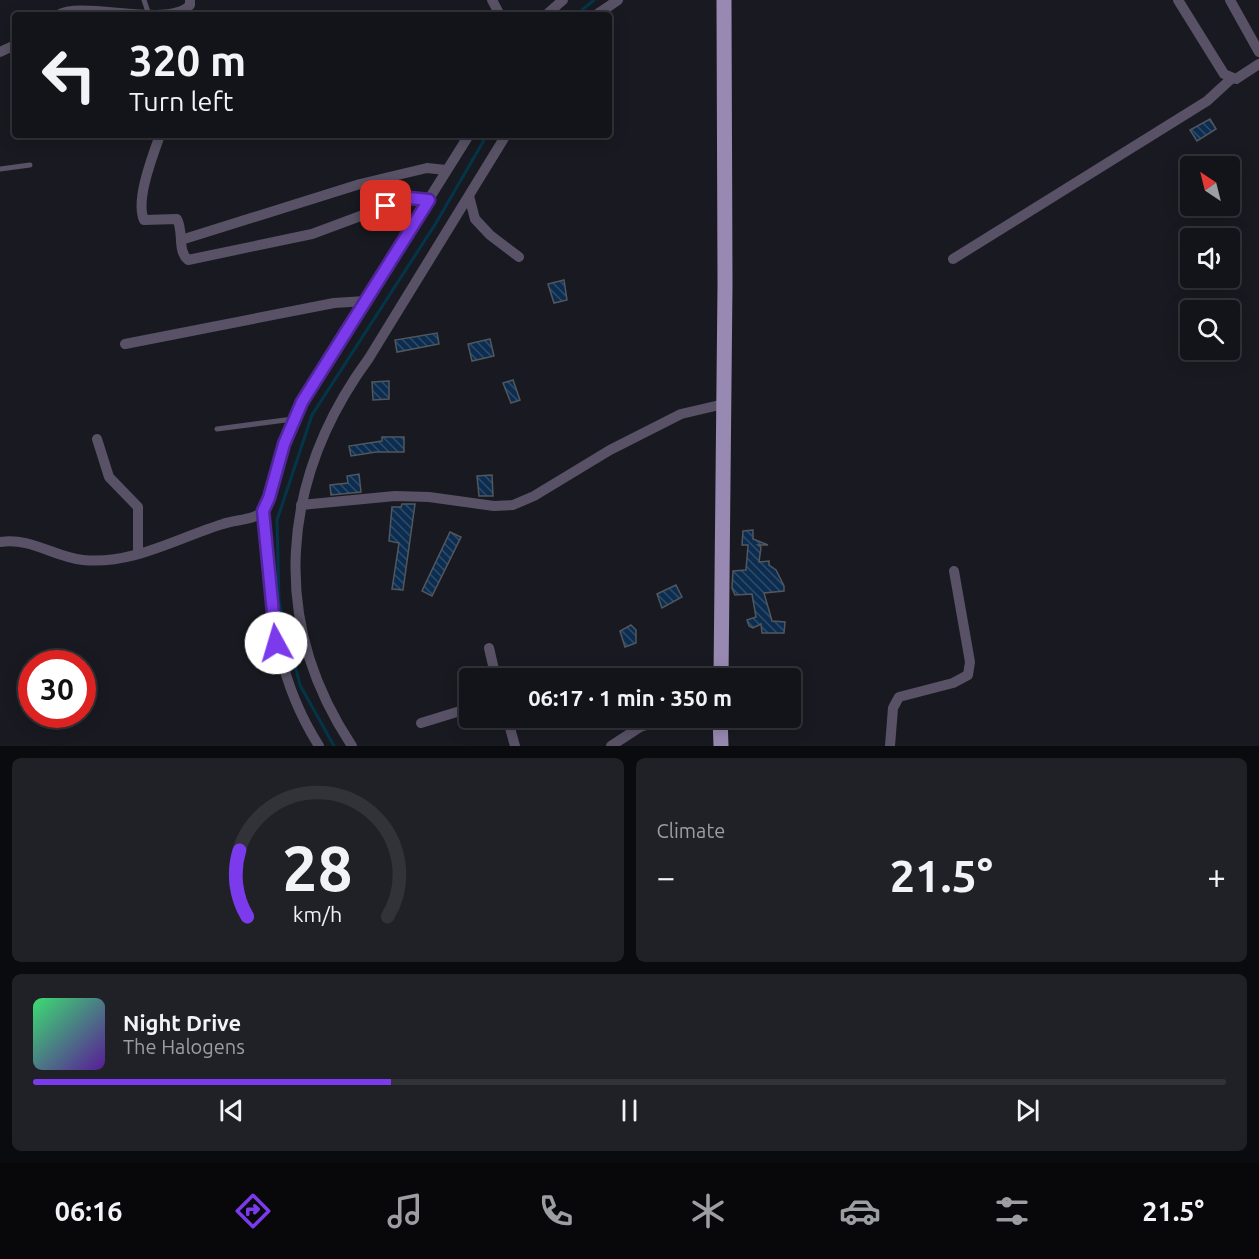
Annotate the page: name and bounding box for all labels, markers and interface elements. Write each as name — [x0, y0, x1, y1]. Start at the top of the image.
icon: left — [30, 36, 108, 114]
text: 320 m — [129, 37, 246, 84]
text: Turn left — [129, 86, 233, 116]
north arrow — [1180, 156, 1240, 216]
map controls — [1180, 156, 1240, 360]
pin — [360, 180, 411, 231]
icon: arrive — [369, 189, 402, 222]
button: sound — [1180, 228, 1240, 288]
button: search — [1180, 300, 1240, 360]
position arrow — [244, 611, 308, 675]
speed limit sign: 30 — [18, 650, 96, 728]
text: 06:17 · 1 min · 350 m — [528, 685, 732, 710]
text: Climate — [657, 819, 725, 842]
text: 28 — [283, 833, 353, 903]
text: 21.5° — [890, 850, 993, 901]
text: − — [657, 858, 675, 895]
text: + — [1207, 858, 1226, 895]
text: km/h — [293, 902, 342, 926]
text: Night Drive — [123, 1010, 241, 1035]
text: The Halogens — [123, 1035, 245, 1058]
icon: previous — [215, 1094, 248, 1127]
icon: pause — [613, 1094, 646, 1127]
icon: next — [1011, 1094, 1044, 1127]
icon: directions — [232, 1190, 274, 1232]
icon: music — [384, 1190, 426, 1232]
icon: phone — [535, 1190, 577, 1232]
icon: climate — [687, 1190, 729, 1232]
icon: car — [839, 1190, 881, 1232]
icon: filters — [991, 1190, 1033, 1232]
text: 06:16 — [55, 1196, 122, 1226]
text: 21.5° — [1142, 1196, 1204, 1226]

